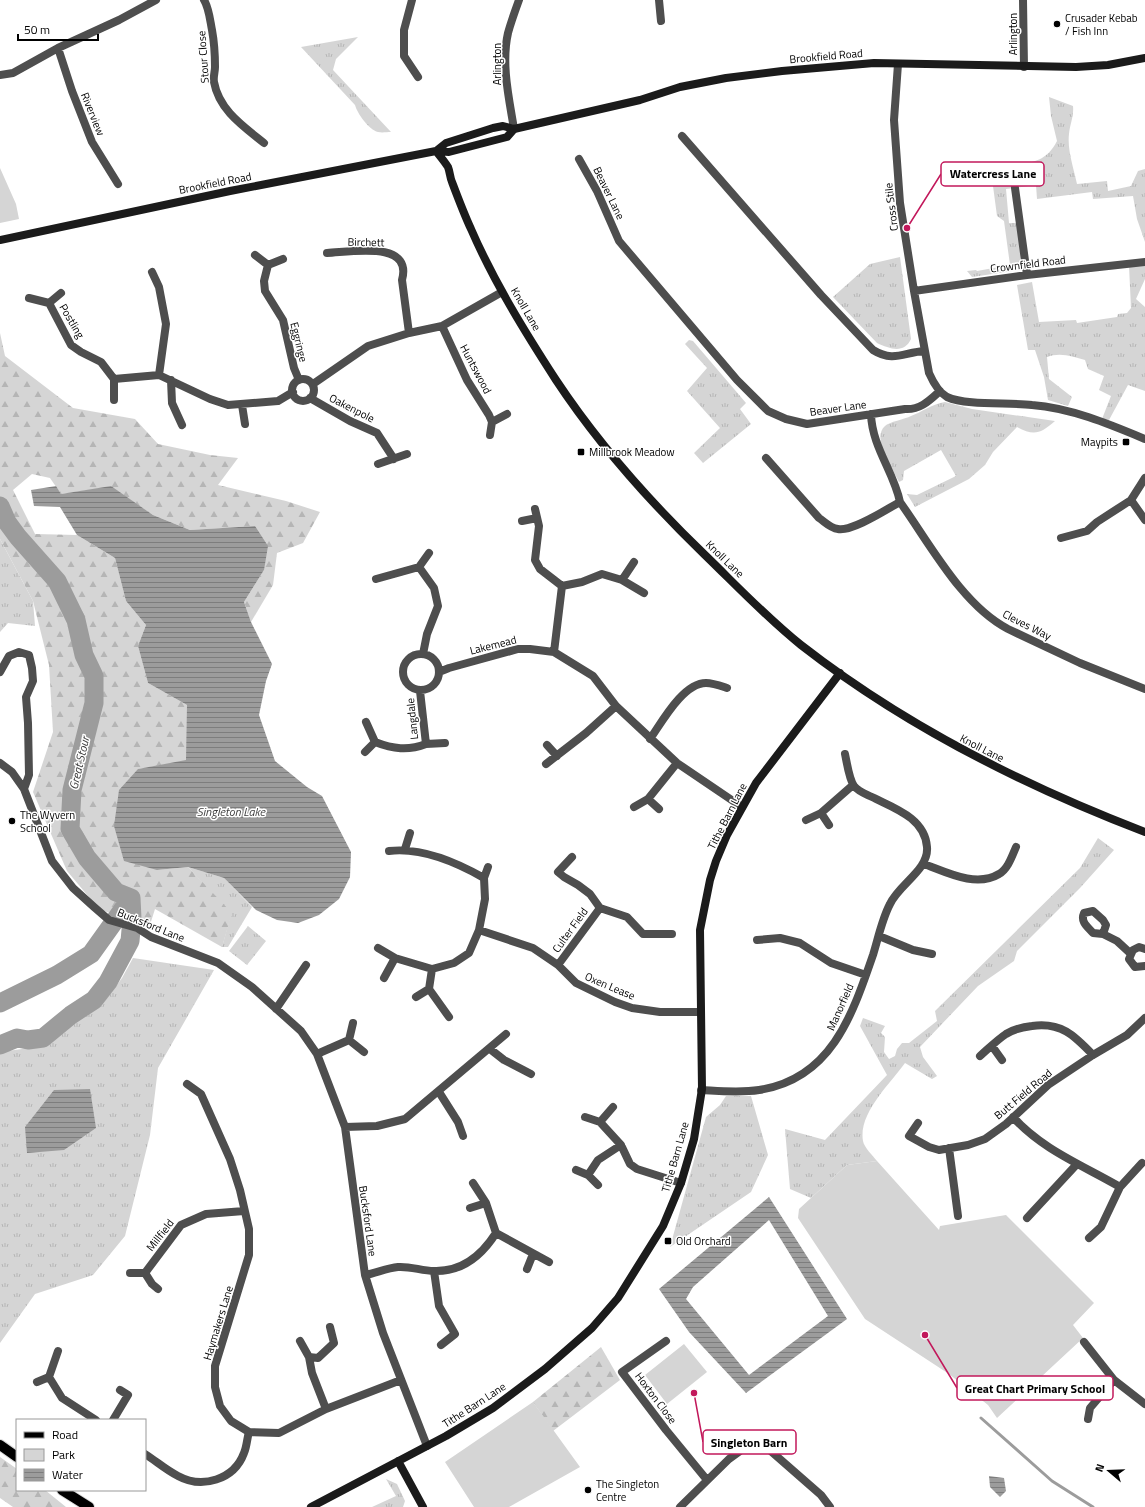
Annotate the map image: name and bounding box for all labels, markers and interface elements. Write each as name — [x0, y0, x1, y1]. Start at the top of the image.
place label: Crusader Kebab / Fish Inn — [1065, 10, 1138, 39]
street label: Arlington — [1005, 13, 1021, 55]
scale bar — [18, 16, 98, 42]
marker: Crusader Kebab / Fish Inn — [1052, 19, 1062, 29]
text: 50 m — [24, 20, 50, 39]
street label: Stour Close — [193, 30, 213, 84]
street label: Arlington — [489, 43, 505, 85]
street label: Brookfield Road — [789, 45, 864, 67]
street label: Riverview — [77, 90, 109, 139]
callout: Watercress Lane — [941, 162, 1044, 186]
street label: Beaver Lane — [589, 164, 629, 223]
text: Watercress Lane — [950, 164, 1036, 183]
street label: Brookfield Road — [177, 168, 253, 198]
street label: Cross Stile — [880, 182, 902, 232]
street label: Birchett — [347, 234, 385, 250]
street label: Crownfield Road — [989, 251, 1067, 277]
street label: Knoll Lane — [507, 284, 545, 334]
street label: Postling — [56, 301, 89, 342]
street label: Eggringe — [286, 320, 312, 364]
street label: Huntswood — [456, 341, 496, 397]
street label: Oakenpole — [327, 390, 378, 426]
street label: Beaver Lane — [809, 396, 868, 420]
place label: Maypits — [1081, 434, 1118, 450]
marker: Maypits — [1121, 437, 1131, 447]
place label: Millbrook Meadow — [589, 444, 675, 460]
marker: Millbrook Meadow — [576, 447, 586, 457]
street label: Knoll Lane — [702, 537, 748, 582]
street label: Cleves Way — [1000, 606, 1055, 644]
street label: Lakemead — [468, 631, 518, 659]
street label: Langdale — [402, 697, 422, 741]
street label: Knoll Lane — [957, 730, 1007, 766]
water label: Great Stour — [64, 732, 95, 791]
street label: Tithe Barn Lane — [703, 780, 751, 852]
water label: Singleton Lake — [197, 802, 267, 821]
place label: The Wyvern School — [20, 807, 75, 836]
marker: The Wyvern School — [7, 816, 17, 826]
street label: Bucksford Lane — [115, 904, 187, 946]
street label: Culter Field — [548, 904, 592, 956]
street label: Oxen Lease — [583, 968, 638, 1004]
street label: Manorfield — [822, 981, 858, 1033]
street label: Butt Field Road — [991, 1065, 1056, 1123]
street label: Tithe Barn Lane — [657, 1119, 693, 1194]
street label: Bucksford Lane — [355, 1185, 381, 1258]
street label: Millfield — [142, 1215, 178, 1254]
place label: Old Orchard — [676, 1233, 731, 1249]
marker: Old Orchard — [663, 1236, 673, 1246]
street label: Haymakers Lane — [199, 1283, 237, 1362]
street label: Hoxton Close — [631, 1369, 681, 1428]
callout: Great Chart Primary School — [957, 1376, 1113, 1400]
street label: Tithe Barn Lane — [439, 1378, 509, 1431]
text: Great Chart Primary School — [965, 1379, 1105, 1398]
legend — [16, 1419, 146, 1491]
text: Road — [52, 1425, 78, 1444]
callout: Singleton Barn — [703, 1430, 796, 1454]
text: Singleton Barn — [711, 1433, 787, 1452]
text: Park — [52, 1445, 75, 1464]
north arrow — [1089, 1451, 1129, 1491]
text: N — [1091, 1462, 1108, 1474]
text: Water — [52, 1465, 83, 1484]
place label: The Singleton Centre — [596, 1476, 659, 1505]
marker: The Singleton Centre — [583, 1485, 593, 1495]

